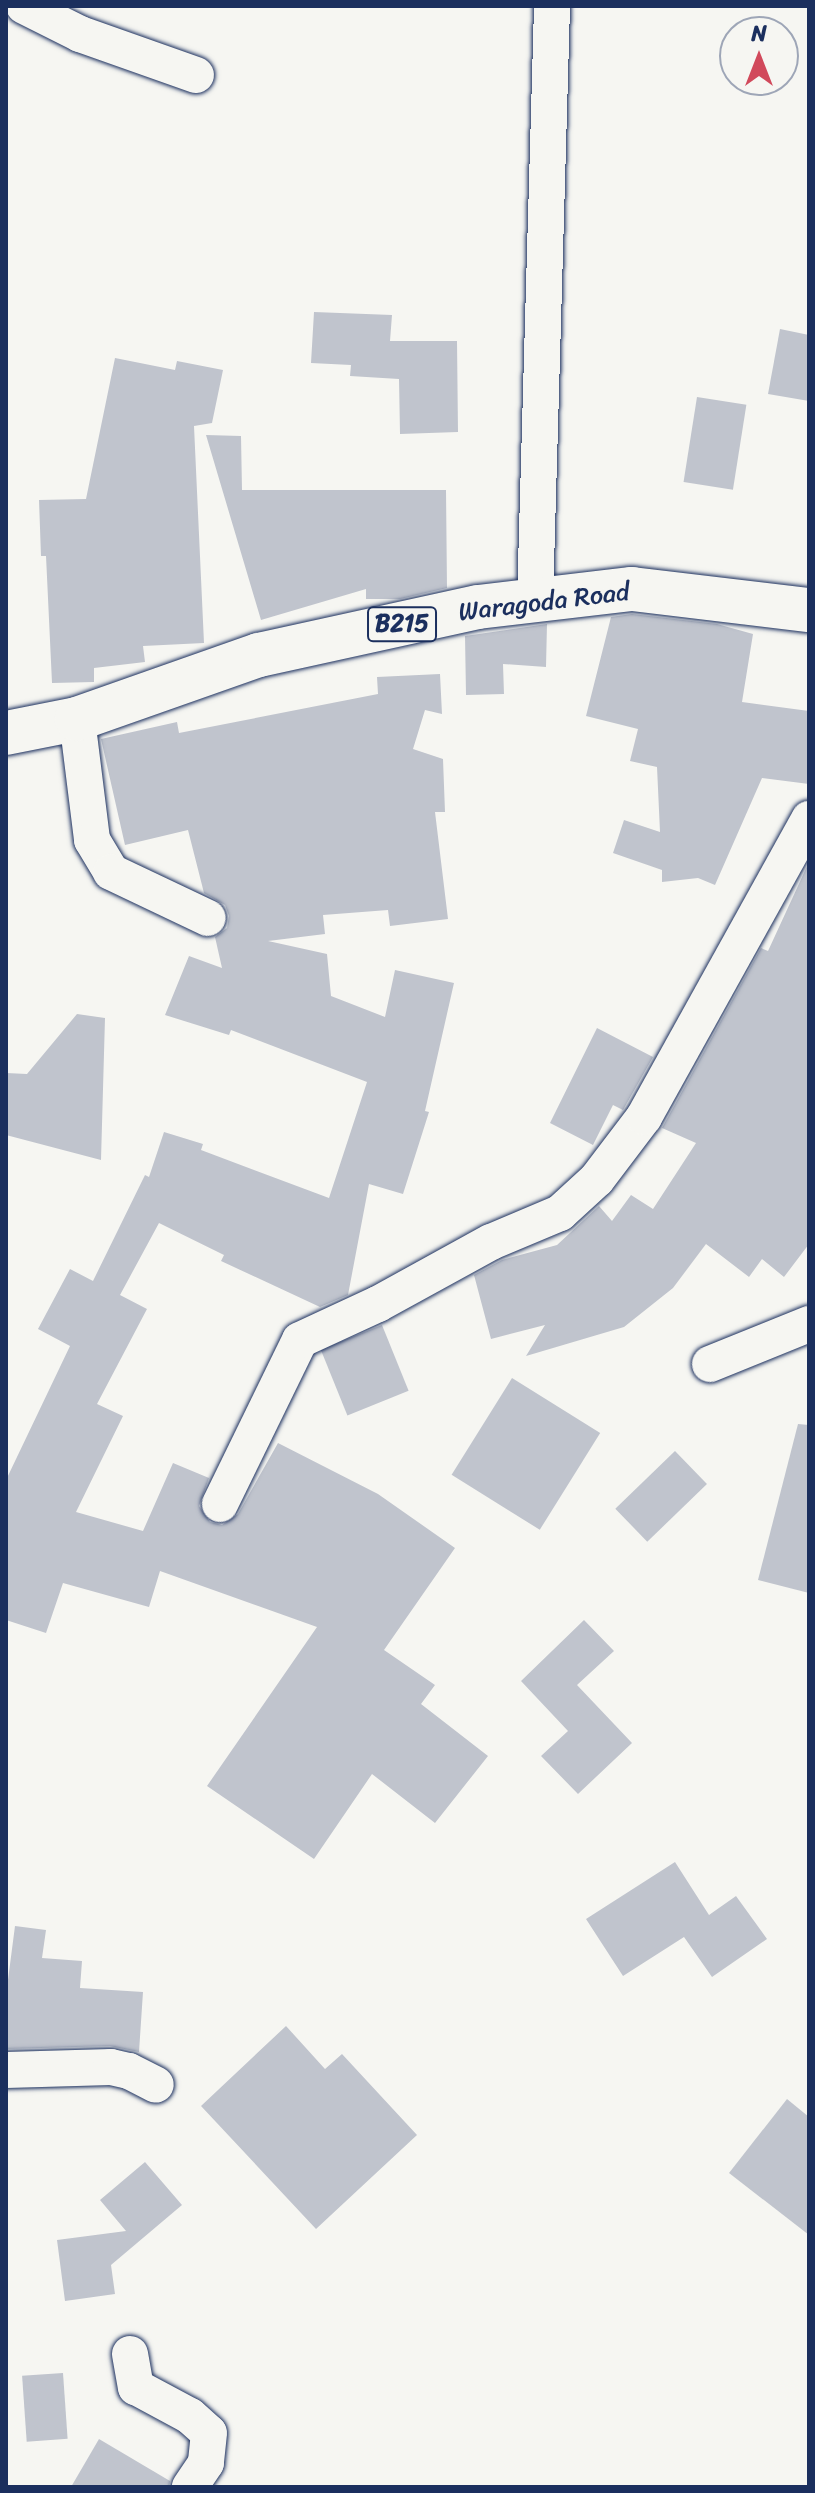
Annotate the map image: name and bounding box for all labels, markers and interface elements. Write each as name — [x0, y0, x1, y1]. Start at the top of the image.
text: N — [751, 14, 767, 53]
north arrow — [719, 16, 799, 96]
street label: Waragoda Road — [457, 576, 631, 628]
road number: B215 — [366, 604, 438, 644]

